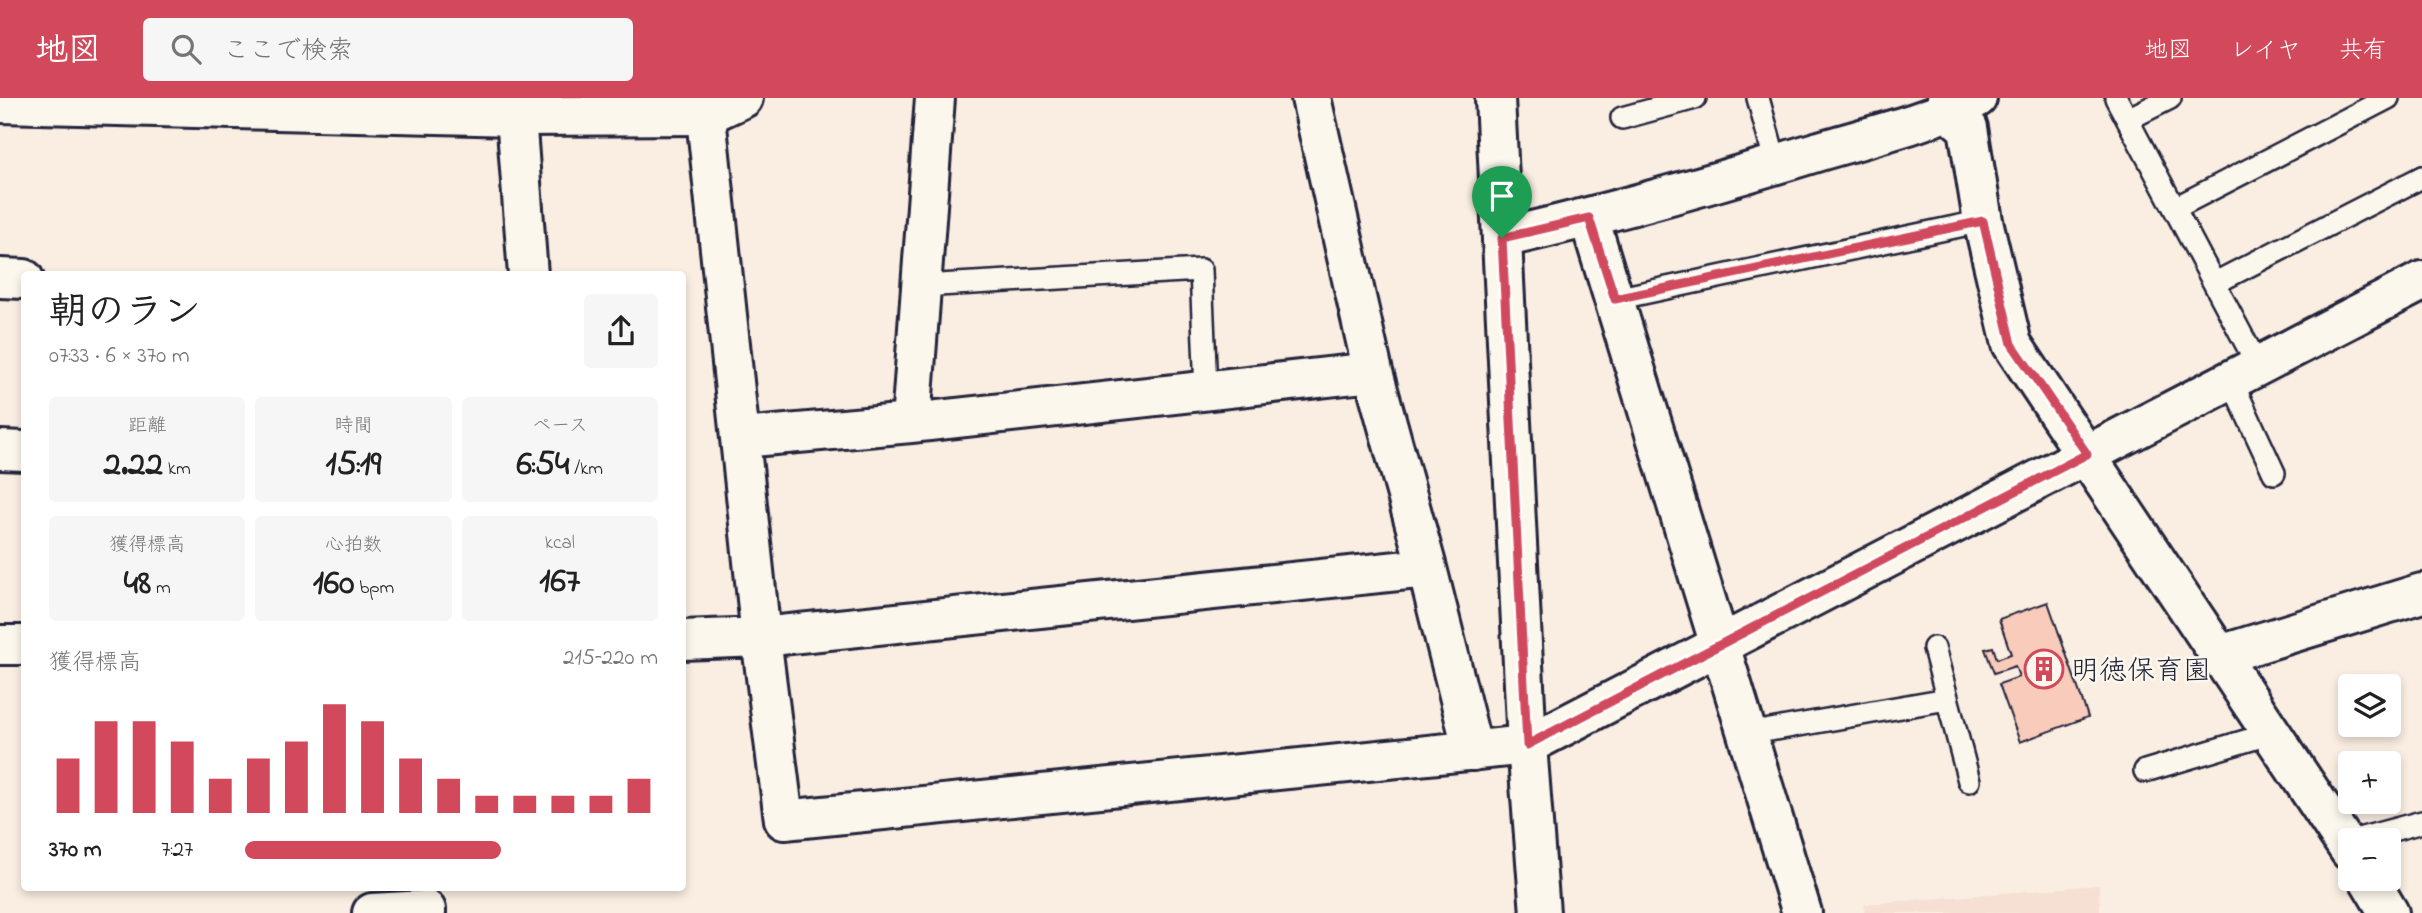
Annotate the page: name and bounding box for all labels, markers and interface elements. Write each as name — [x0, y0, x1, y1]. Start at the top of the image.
search box — [143, 18, 633, 81]
text: 地図 — [35, 28, 101, 76]
icon: search — [167, 30, 205, 68]
text: ここで検索 — [223, 33, 353, 71]
text: 地図 — [2144, 34, 2192, 69]
text: レイヤ — [2230, 34, 2301, 69]
text: 共有 — [2339, 34, 2387, 69]
pin — [1472, 166, 1532, 238]
icon: arrive — [1483, 177, 1521, 215]
text: 朝のラン — [49, 286, 201, 342]
button: share — [584, 294, 658, 368]
text: 07:33 · 6 × 370 m — [49, 340, 190, 373]
text: 距離 — [128, 413, 166, 440]
text: 時間 — [334, 413, 373, 440]
text: ペース — [532, 413, 588, 440]
text: 2.22 — [104, 440, 163, 491]
text: 15:19 — [326, 440, 381, 491]
text: 6:54 — [517, 440, 569, 491]
text: km — [163, 456, 191, 483]
text: /km — [569, 456, 603, 483]
text: kcal — [545, 530, 575, 557]
text: 獲得標高 — [109, 532, 185, 559]
text: 心拍数 — [325, 532, 382, 559]
text: 167 — [539, 557, 580, 608]
text: 48 — [124, 559, 151, 610]
text: 160 — [313, 559, 354, 610]
text: m — [151, 575, 171, 602]
text: bpm — [354, 575, 394, 602]
text: 215–220 m — [563, 642, 658, 675]
text: 獲得標高 — [49, 647, 141, 680]
building icon: 明徳保育園 — [2023, 648, 2065, 690]
place label: 明徳保育園 — [2071, 652, 2211, 693]
map controls — [2338, 674, 2401, 891]
button: layers — [2338, 674, 2401, 737]
button: + — [2338, 751, 2401, 814]
button: − — [2338, 828, 2401, 891]
text: 370 m — [49, 834, 102, 867]
text: 7:27 — [161, 834, 193, 867]

